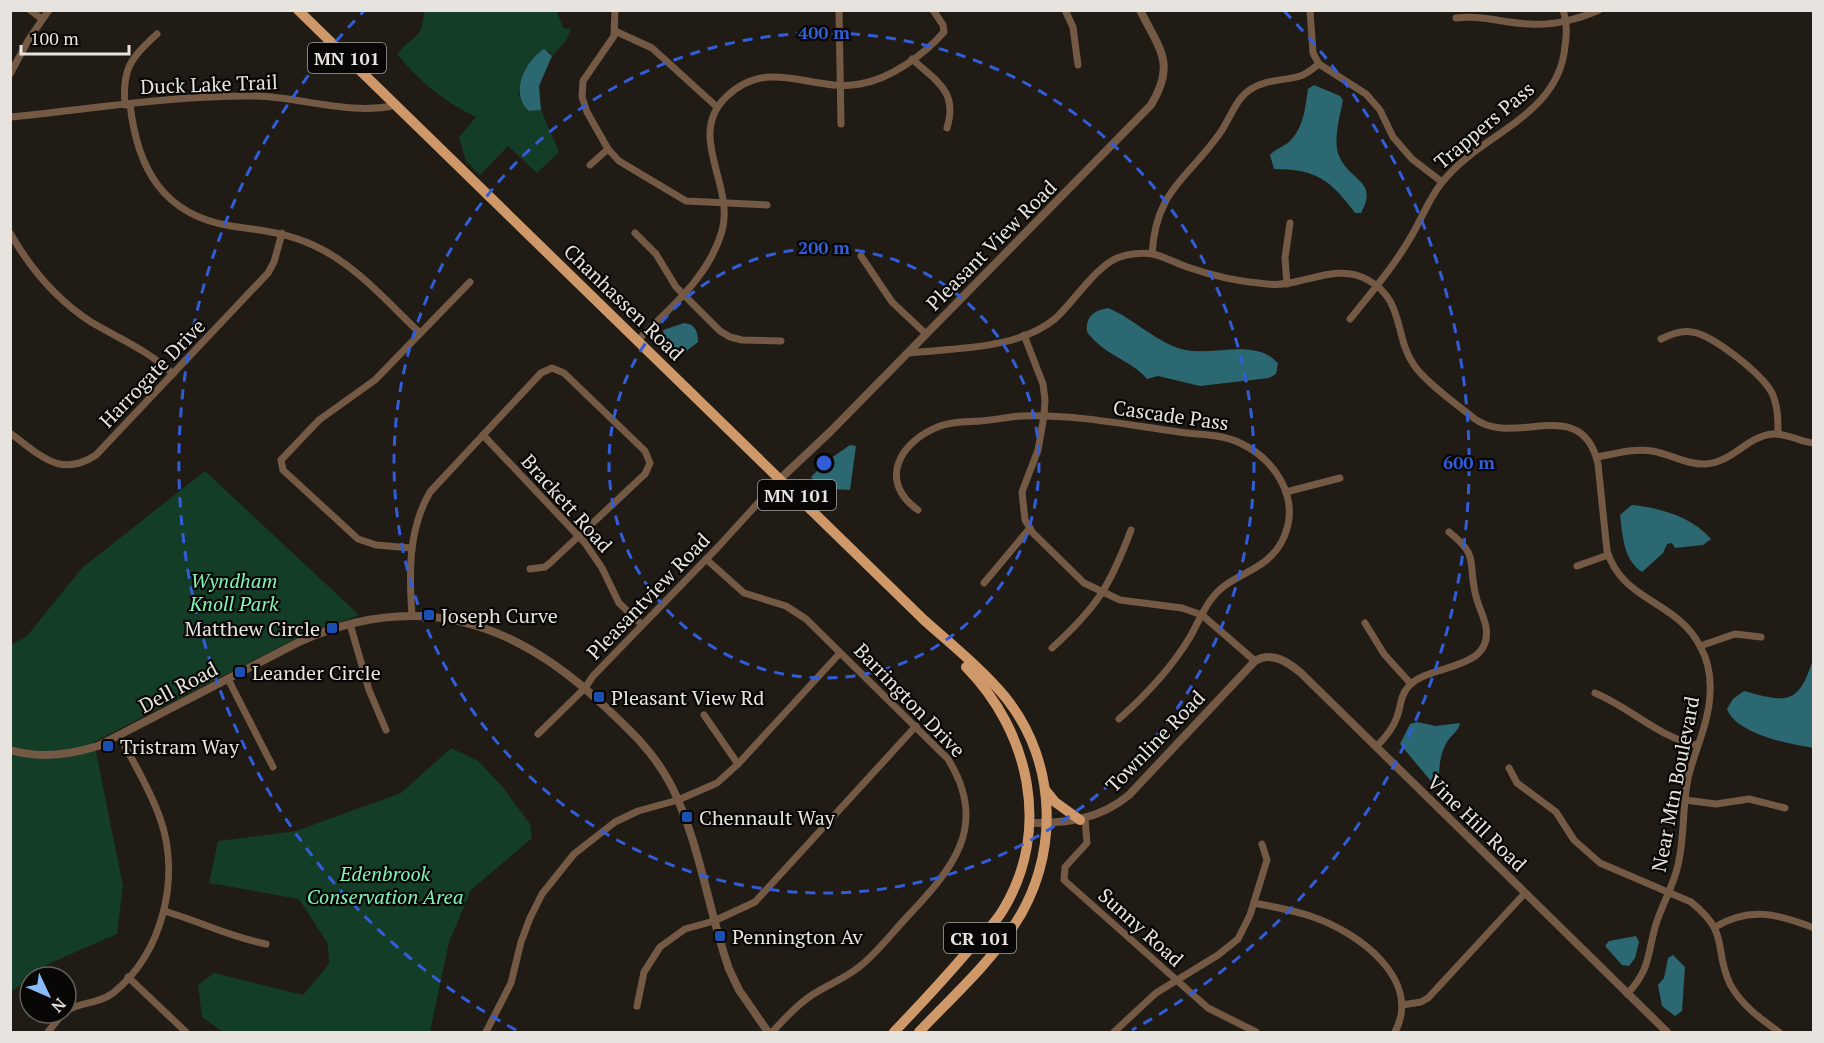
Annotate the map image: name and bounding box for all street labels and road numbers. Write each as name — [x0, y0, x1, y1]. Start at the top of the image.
road number: MN 101 — [308, 43, 386, 73]
street label: Duck Lake Trail — [140, 68, 278, 100]
street label: Trappers Pass — [1428, 75, 1540, 175]
street label: Pleasant View Road — [920, 174, 1062, 316]
street label: Chanhassen Road — [558, 238, 690, 366]
street label: Harrogate Drive — [93, 313, 211, 433]
street label: Cascade Pass — [1111, 394, 1231, 436]
street label: Brackett Road — [516, 448, 618, 558]
road number: MN 101 — [758, 480, 836, 510]
street label: Pleasantview Road — [580, 527, 716, 665]
street label: Barrington Drive — [848, 637, 972, 763]
street label: Dell Road — [134, 655, 222, 719]
street label: Townline Road — [1099, 684, 1211, 798]
street label: Near Mtn Boulevard — [1645, 694, 1705, 874]
street label: Vine Hill Road — [1421, 769, 1533, 877]
street label: Sunny Road — [1093, 882, 1189, 972]
road number: CR 101 — [944, 923, 1016, 953]

